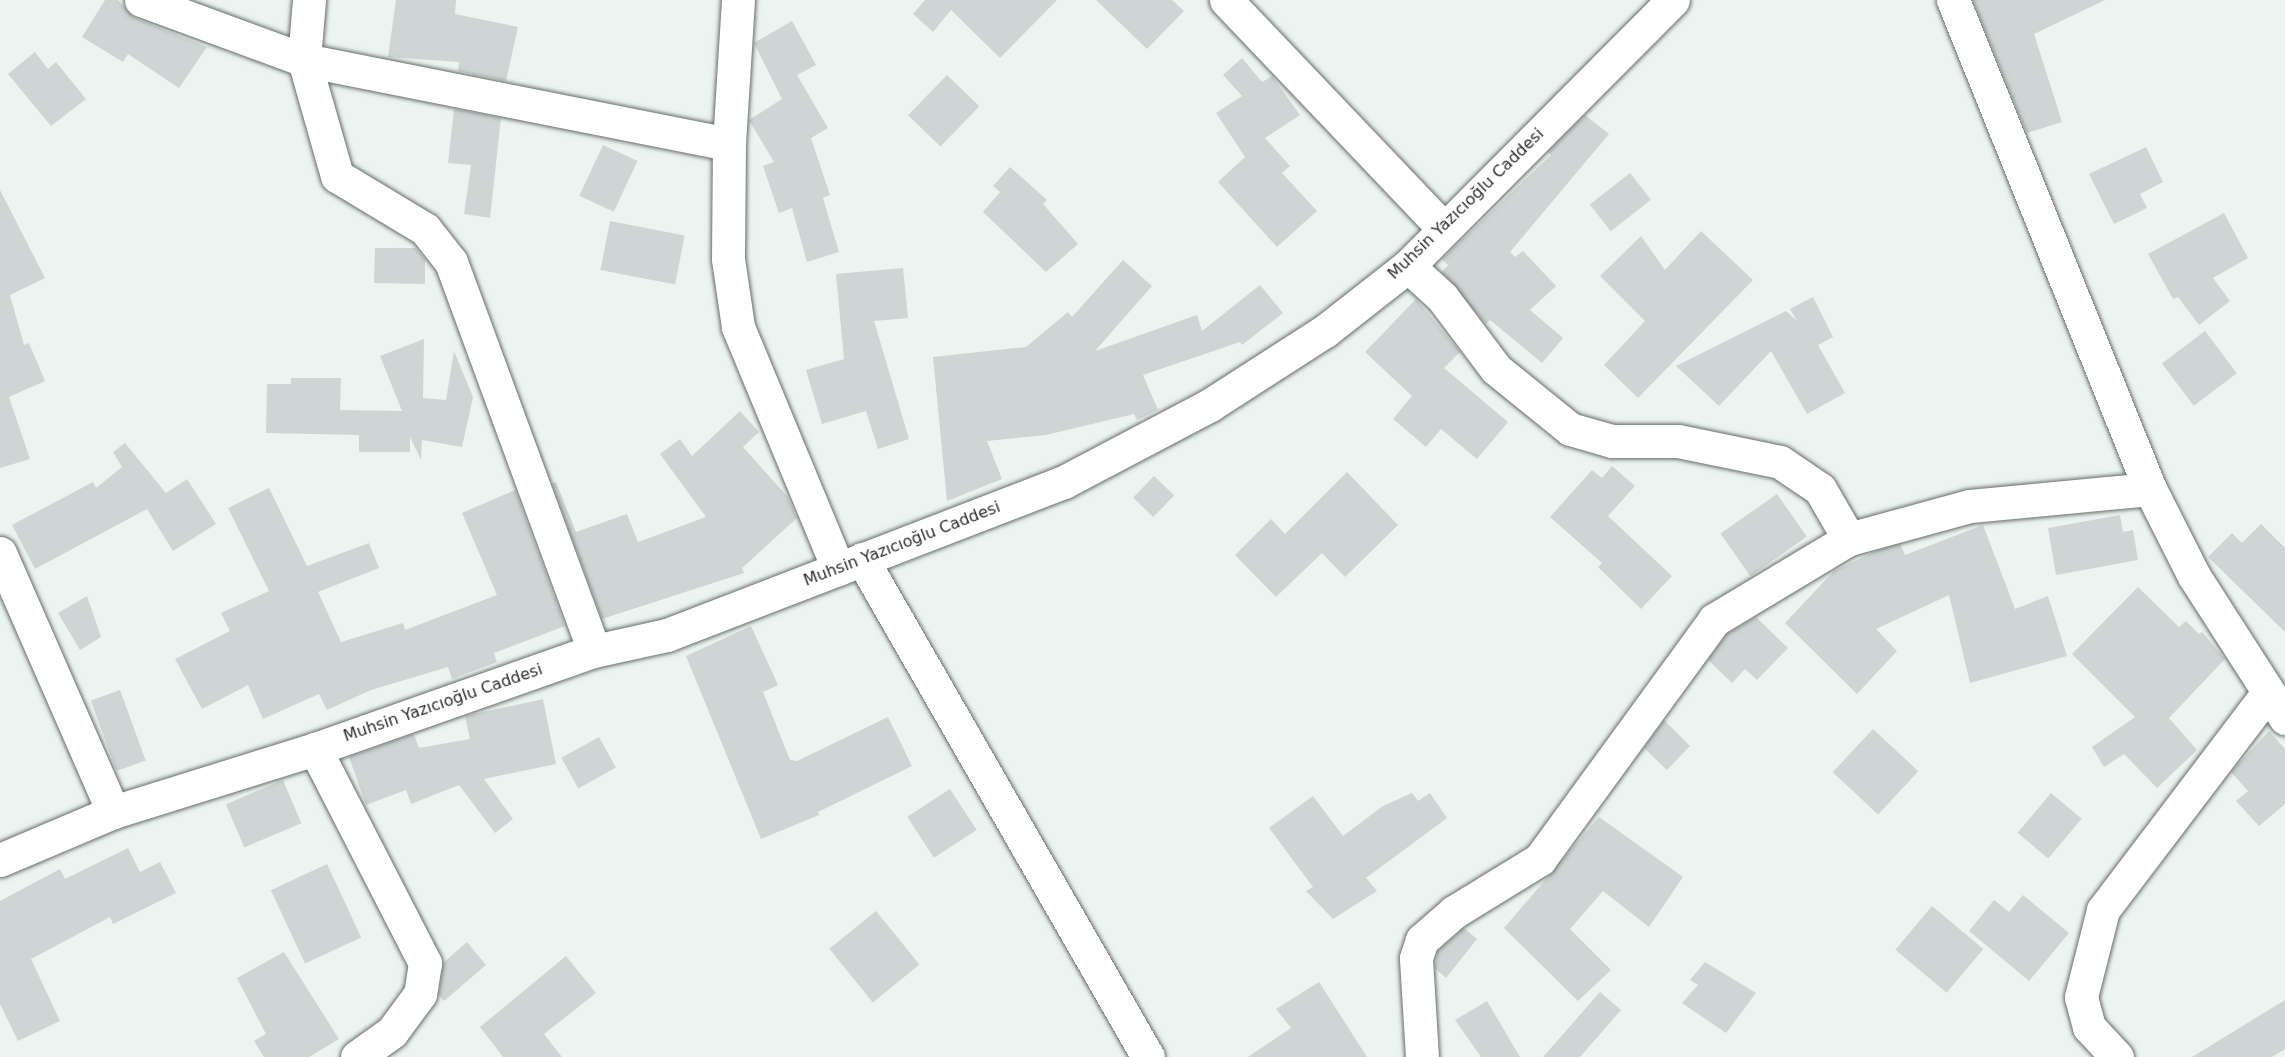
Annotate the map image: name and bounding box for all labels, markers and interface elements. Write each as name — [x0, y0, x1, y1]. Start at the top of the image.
street label: Muhsin Yazıcıoğlu Caddesi — [1384, 124, 1548, 284]
street label: Muhsin Yazıcıoğlu Caddesi — [801, 498, 1003, 590]
street label: Muhsin Yazıcıoğlu Caddesi — [341, 660, 545, 746]

